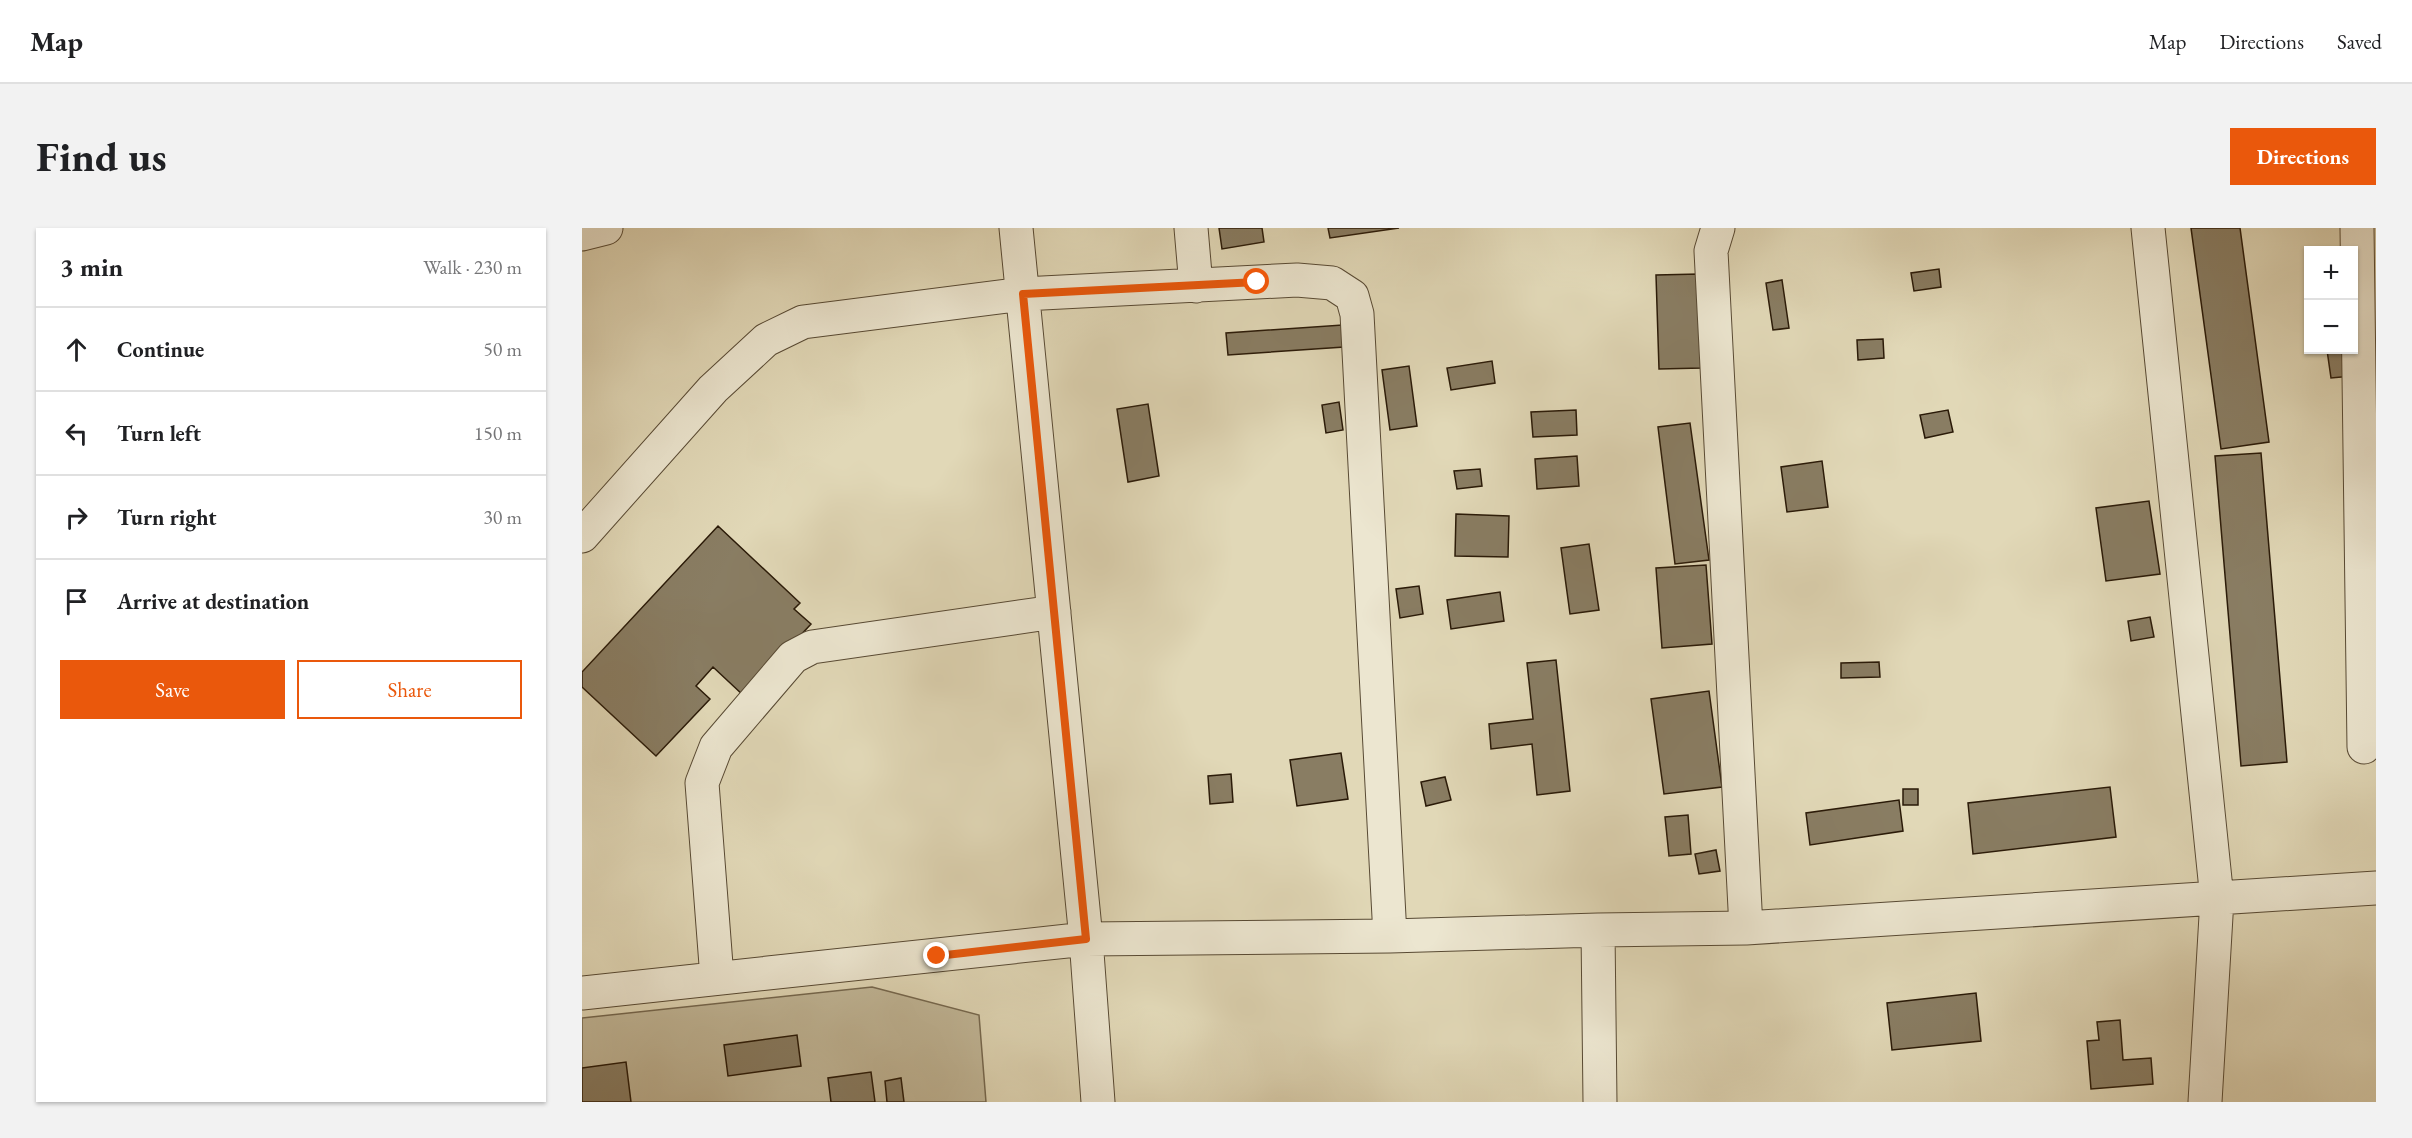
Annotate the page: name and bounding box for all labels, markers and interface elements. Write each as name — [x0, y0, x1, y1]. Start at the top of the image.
text: Map — [30, 23, 83, 59]
text: Map — [2149, 28, 2186, 55]
text: Directions — [2219, 28, 2304, 55]
text: Saved — [2337, 28, 2382, 55]
button: Directions — [2230, 128, 2376, 185]
text: Find us — [36, 129, 167, 184]
map controls — [2304, 246, 2358, 354]
button: + — [2304, 246, 2358, 300]
text: 3 min — [60, 250, 123, 284]
text: Walk · 230 m — [423, 254, 522, 280]
route start — [1243, 268, 1269, 294]
button: − — [2304, 300, 2358, 354]
icon: ahead — [60, 333, 93, 366]
text: Continue — [117, 335, 204, 364]
text: 50 m — [483, 336, 522, 362]
icon: left — [60, 417, 93, 450]
text: Turn left — [117, 419, 201, 448]
text: 150 m — [474, 420, 522, 446]
icon: right — [60, 501, 93, 534]
text: Turn right — [117, 503, 216, 532]
text: 30 m — [483, 504, 522, 530]
icon: arrive — [60, 585, 93, 618]
text: Arrive at destination — [117, 587, 309, 616]
button: Save — [60, 660, 285, 719]
button: Share — [297, 660, 522, 719]
route end — [923, 942, 949, 968]

